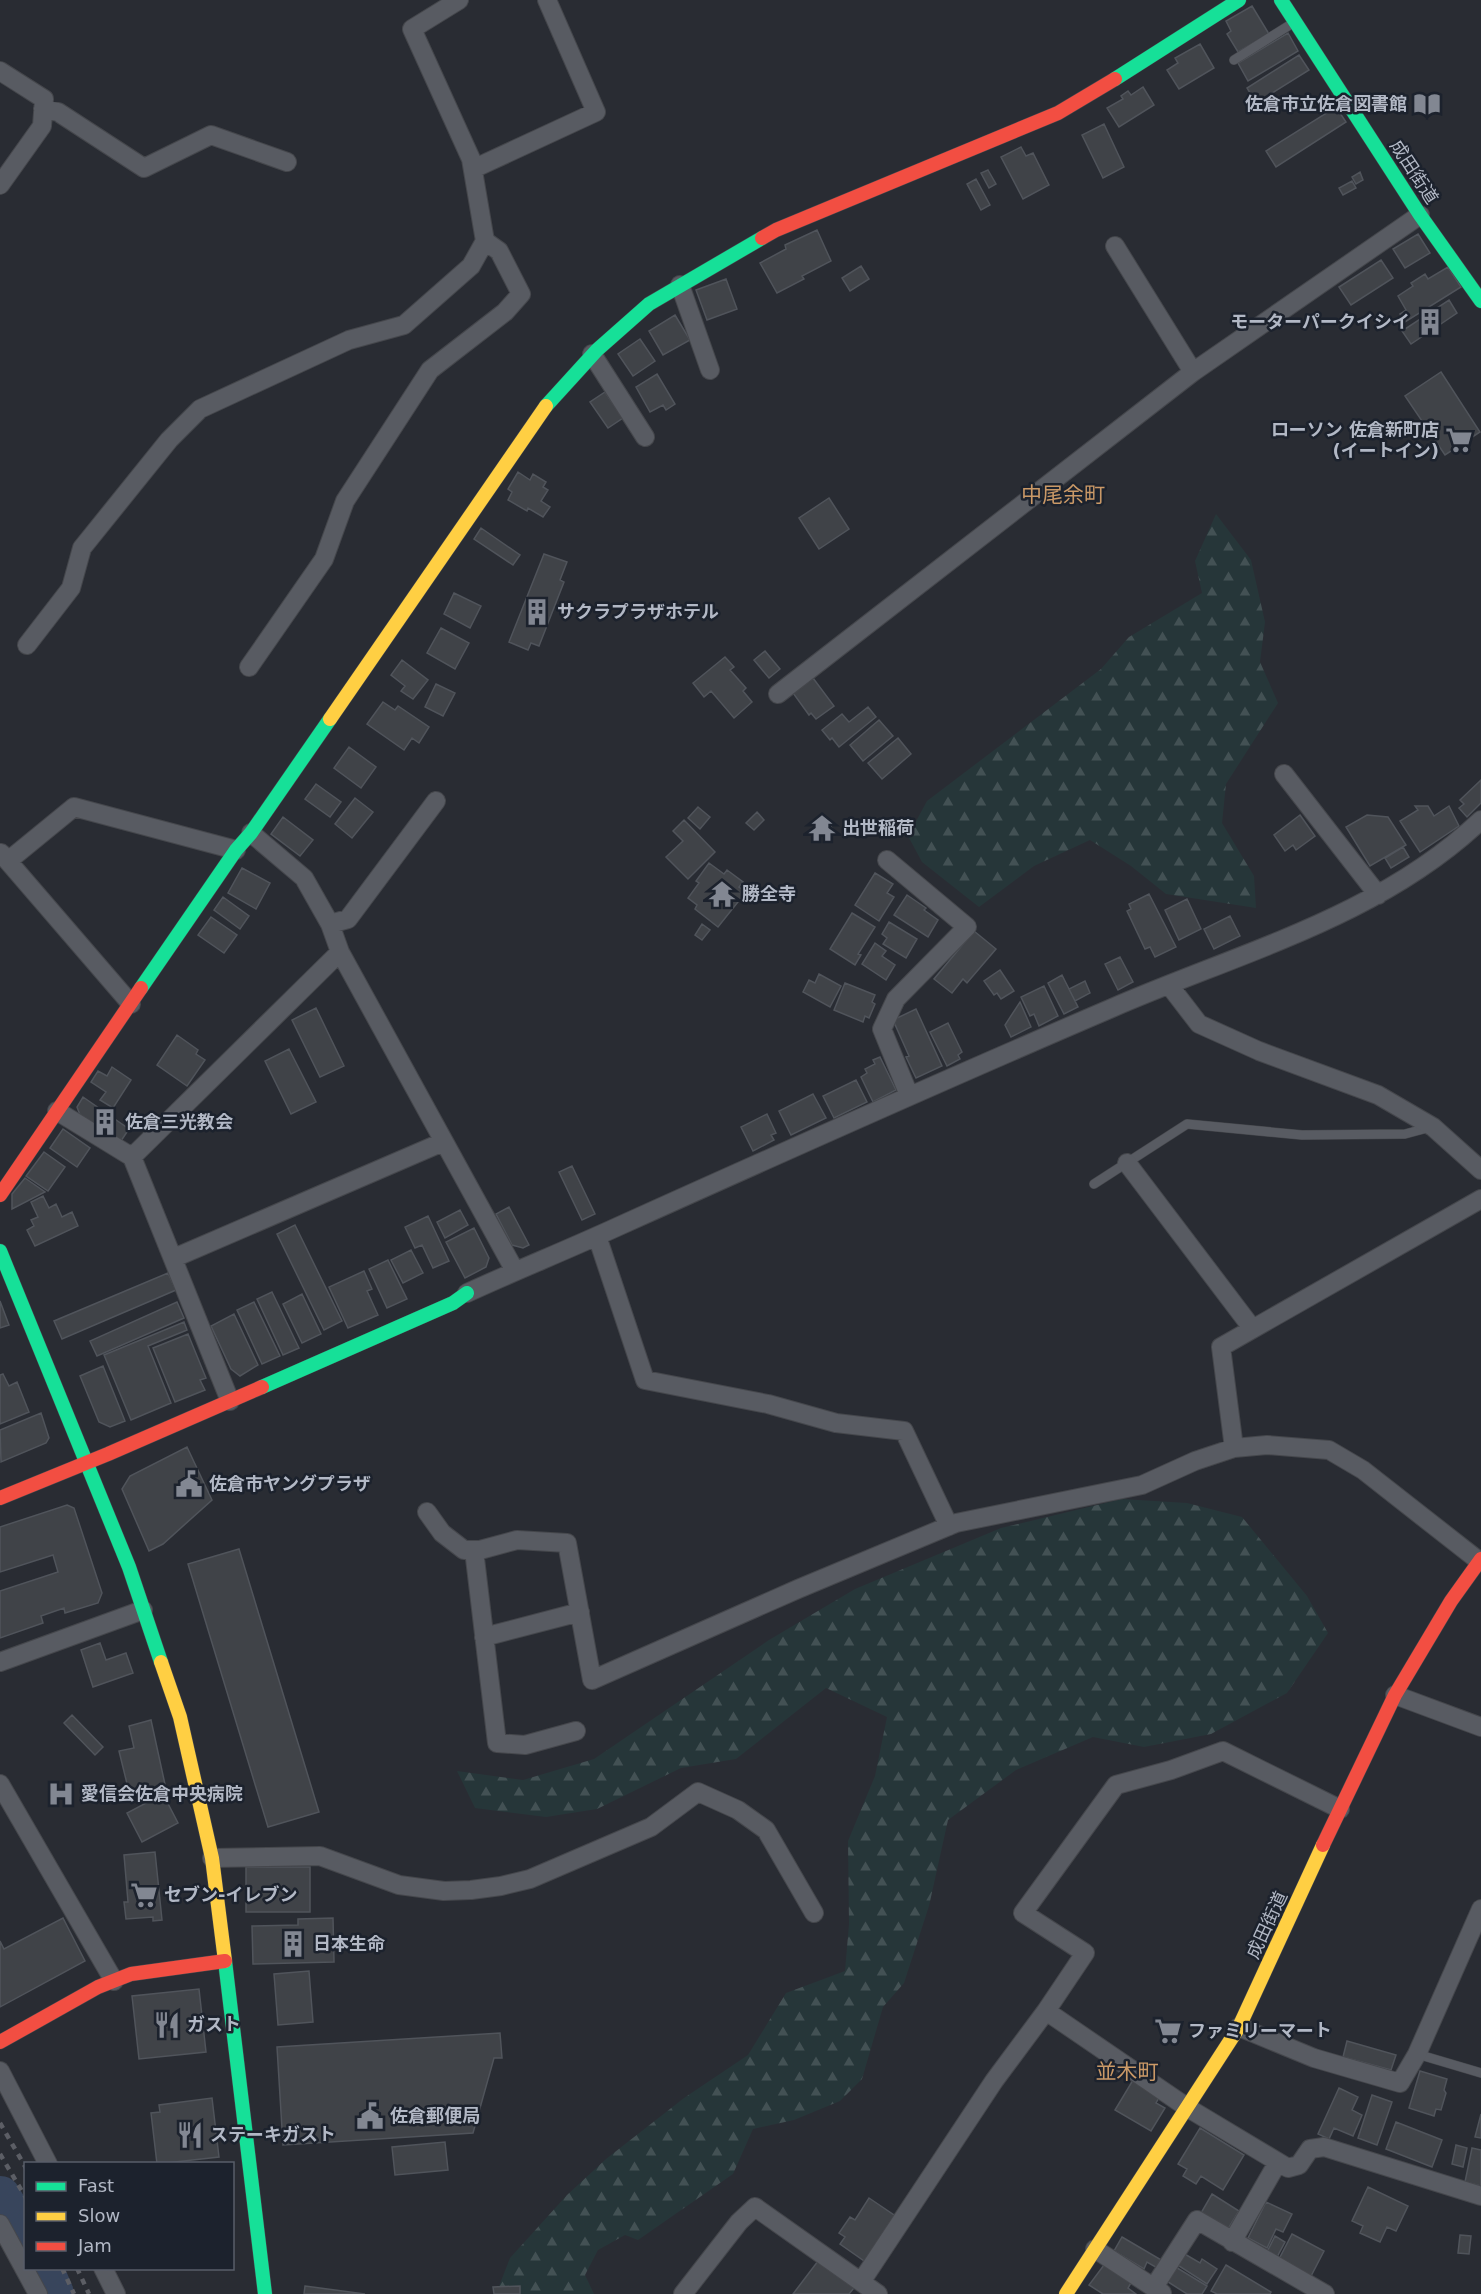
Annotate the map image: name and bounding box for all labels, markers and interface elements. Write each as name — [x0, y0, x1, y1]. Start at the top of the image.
library icon: 佐倉市立佐倉図書館 — [1412, 89, 1442, 119]
place label: 佐倉市立佐倉図書館 — [1245, 93, 1407, 114]
street label: 成田街道 — [1386, 136, 1443, 208]
building icon: モーターパークイシイ — [1415, 307, 1445, 337]
place label: モーターパークイシイ — [1230, 311, 1410, 332]
place label: ローソン 佐倉新町店 (イートイン) — [1271, 419, 1439, 461]
supermarket icon: ローソン 佐倉新町店 (イートイン) — [1444, 425, 1474, 455]
district label: 中尾余町 — [1021, 483, 1105, 507]
building icon: サクラプラザホテル — [522, 597, 552, 627]
place label: サクラプラザホテル — [557, 601, 719, 622]
temple icon: 出世稲荷 — [807, 813, 837, 843]
place label: 出世稲荷 — [842, 817, 914, 838]
temple icon: 勝全寺 — [707, 879, 737, 909]
place label: 勝全寺 — [742, 883, 796, 904]
building icon: 佐倉三光教会 — [90, 1107, 120, 1137]
place label: 佐倉三光教会 — [125, 1111, 233, 1132]
public building icon: 佐倉市ヤングプラザ — [174, 1469, 204, 1499]
place label: 佐倉市ヤングプラザ — [209, 1473, 371, 1494]
hospital icon: 愛信会佐倉中央病院 — [46, 1779, 76, 1809]
place label: 愛信会佐倉中央病院 — [81, 1783, 243, 1804]
supermarket icon: セブン-イレブン — [129, 1880, 159, 1910]
place label: セブン-イレブン — [164, 1884, 297, 1905]
street label: 成田街道 — [1242, 1888, 1291, 1962]
building icon: 日本生命 — [278, 1929, 308, 1959]
place label: 日本生命 — [313, 1933, 385, 1954]
restaurant icon: ガスト — [152, 2010, 182, 2040]
place label: ガスト — [187, 2014, 241, 2035]
supermarket icon: ファミリーマート — [1153, 2016, 1183, 2046]
place label: ファミリーマート — [1188, 2020, 1332, 2041]
district label: 並木町 — [1096, 2060, 1159, 2084]
public building icon: 佐倉郵便局 — [355, 2101, 385, 2131]
place label: 佐倉郵便局 — [390, 2105, 480, 2126]
restaurant icon: ステーキガスト — [175, 2120, 205, 2150]
place label: ステーキガスト — [210, 2124, 336, 2145]
legend — [24, 2162, 234, 2270]
text: Fast — [78, 2175, 114, 2196]
text: Slow — [78, 2205, 120, 2226]
text: Jam — [77, 2235, 112, 2256]

